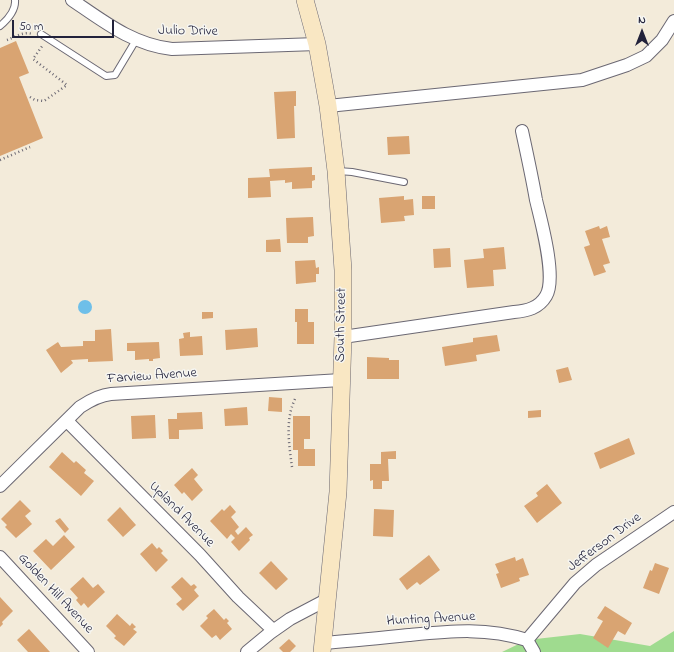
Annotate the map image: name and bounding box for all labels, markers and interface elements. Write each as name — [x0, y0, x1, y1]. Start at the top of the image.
scale bar — [14, 12, 116, 38]
north arrow — [622, 12, 662, 52]
text: N — [638, 12, 646, 28]
text: 50 m — [19, 18, 43, 36]
street label: Julio Drive — [158, 23, 218, 41]
street label: South Street — [333, 288, 351, 362]
street label: Farview Avenue — [107, 365, 197, 389]
street label: Upland Avenue — [145, 479, 217, 551]
street label: Jefferson Drive — [565, 510, 645, 576]
street label: Golden Hill Avenue — [14, 551, 96, 637]
street label: Hunting Avenue — [386, 609, 476, 631]

